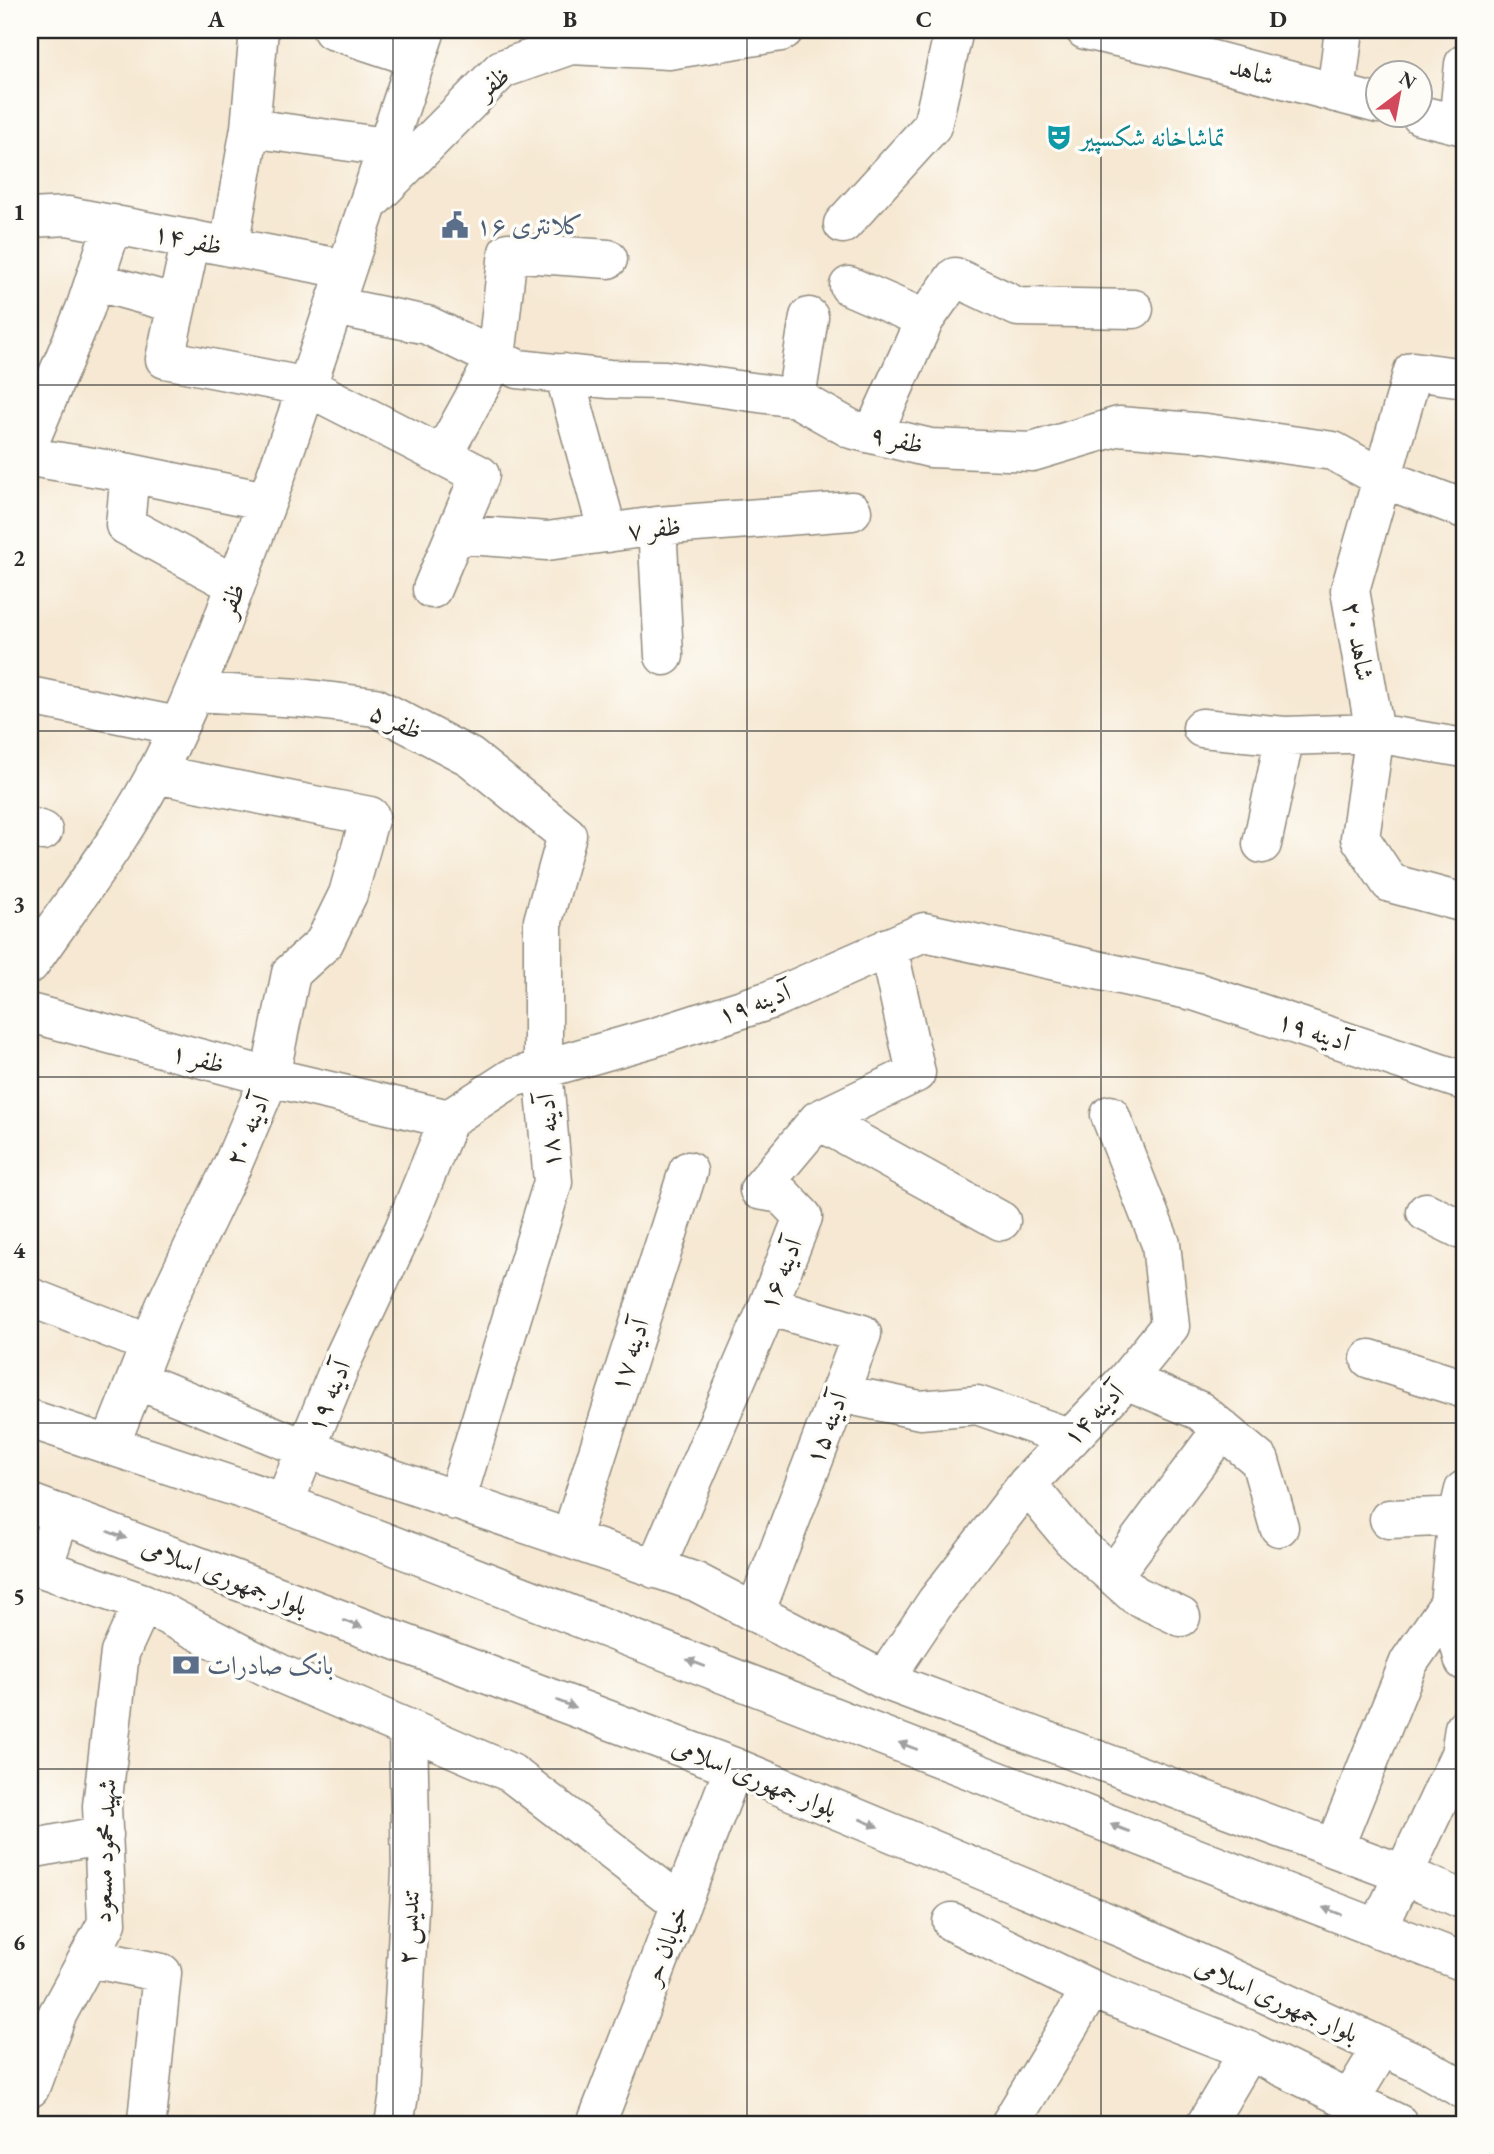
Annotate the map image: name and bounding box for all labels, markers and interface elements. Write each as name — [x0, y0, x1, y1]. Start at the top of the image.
text: A — [207, 4, 225, 34]
text: B — [563, 4, 577, 34]
text: C — [916, 4, 932, 34]
text: D — [1269, 4, 1287, 34]
street label: شاهد — [1226, 49, 1278, 93]
street label: ظفر — [467, 58, 517, 108]
north arrow — [1364, 60, 1434, 130]
text: N — [1395, 65, 1421, 95]
place label: تماشاخانه شکسپیر — [1077, 120, 1225, 155]
theatre icon: تماشاخانه شکسپیر — [1044, 122, 1074, 152]
text: 1 — [13, 197, 25, 227]
place label: کلانتری ۱۶ — [476, 208, 583, 242]
public building icon: کلانتری ۱۶ — [440, 210, 470, 240]
street label: ظفر ۱۴ — [151, 215, 225, 263]
street label: ظفر ۹ — [867, 416, 927, 462]
street label: ظفر ۷ — [625, 508, 683, 548]
text: 2 — [13, 543, 25, 573]
street label: ظفر — [208, 578, 253, 624]
street label: شاهد ۲۰ — [1335, 598, 1383, 684]
street label: ظفر ۵ — [364, 695, 428, 747]
text: 3 — [13, 889, 25, 919]
street label: آدینه ۱۹ — [713, 973, 797, 1032]
street label: آدینه ۱۹ — [1273, 1003, 1357, 1060]
street label: ظفر ۱ — [168, 1035, 228, 1081]
street label: آدینه ۲۰ — [217, 1087, 278, 1171]
street label: آدینه ۱۸ — [528, 1090, 568, 1170]
street label: آدینه ۱۶ — [750, 1231, 811, 1315]
text: 4 — [13, 1235, 26, 1265]
street label: آدینه ۱۷ — [601, 1312, 657, 1396]
street label: آدینه ۱۹ — [298, 1353, 359, 1437]
street label: آدینه ۱۴ — [1055, 1374, 1133, 1453]
street label: آدینه ۱۵ — [797, 1385, 856, 1469]
street label: بلوار جمهوری اسلامی — [137, 1529, 313, 1623]
one-way arrow — [106, 1530, 127, 1541]
text: 5 — [13, 1581, 25, 1611]
one-way arrow — [342, 1618, 363, 1629]
place label: بانک صادرات — [207, 1648, 333, 1682]
bank icon: بانک صادرات — [171, 1650, 201, 1680]
one-way arrow — [685, 1658, 706, 1669]
one-way arrow — [555, 1698, 576, 1709]
street label: بلوار جمهوری اسلامی — [667, 1728, 843, 1826]
one-way arrow — [897, 1740, 918, 1751]
street label: شهید محمود مسعود — [84, 1778, 124, 1924]
one-way arrow — [858, 1818, 879, 1829]
one-way arrow — [1109, 1823, 1130, 1834]
street label: تندیس ۲ — [389, 1888, 428, 1966]
street label: خیابان حر — [633, 1900, 696, 1993]
one-way arrow — [1322, 1905, 1343, 1916]
text: 6 — [13, 1927, 25, 1957]
street label: بلوار جمهوری اسلامی — [1190, 1948, 1364, 2050]

